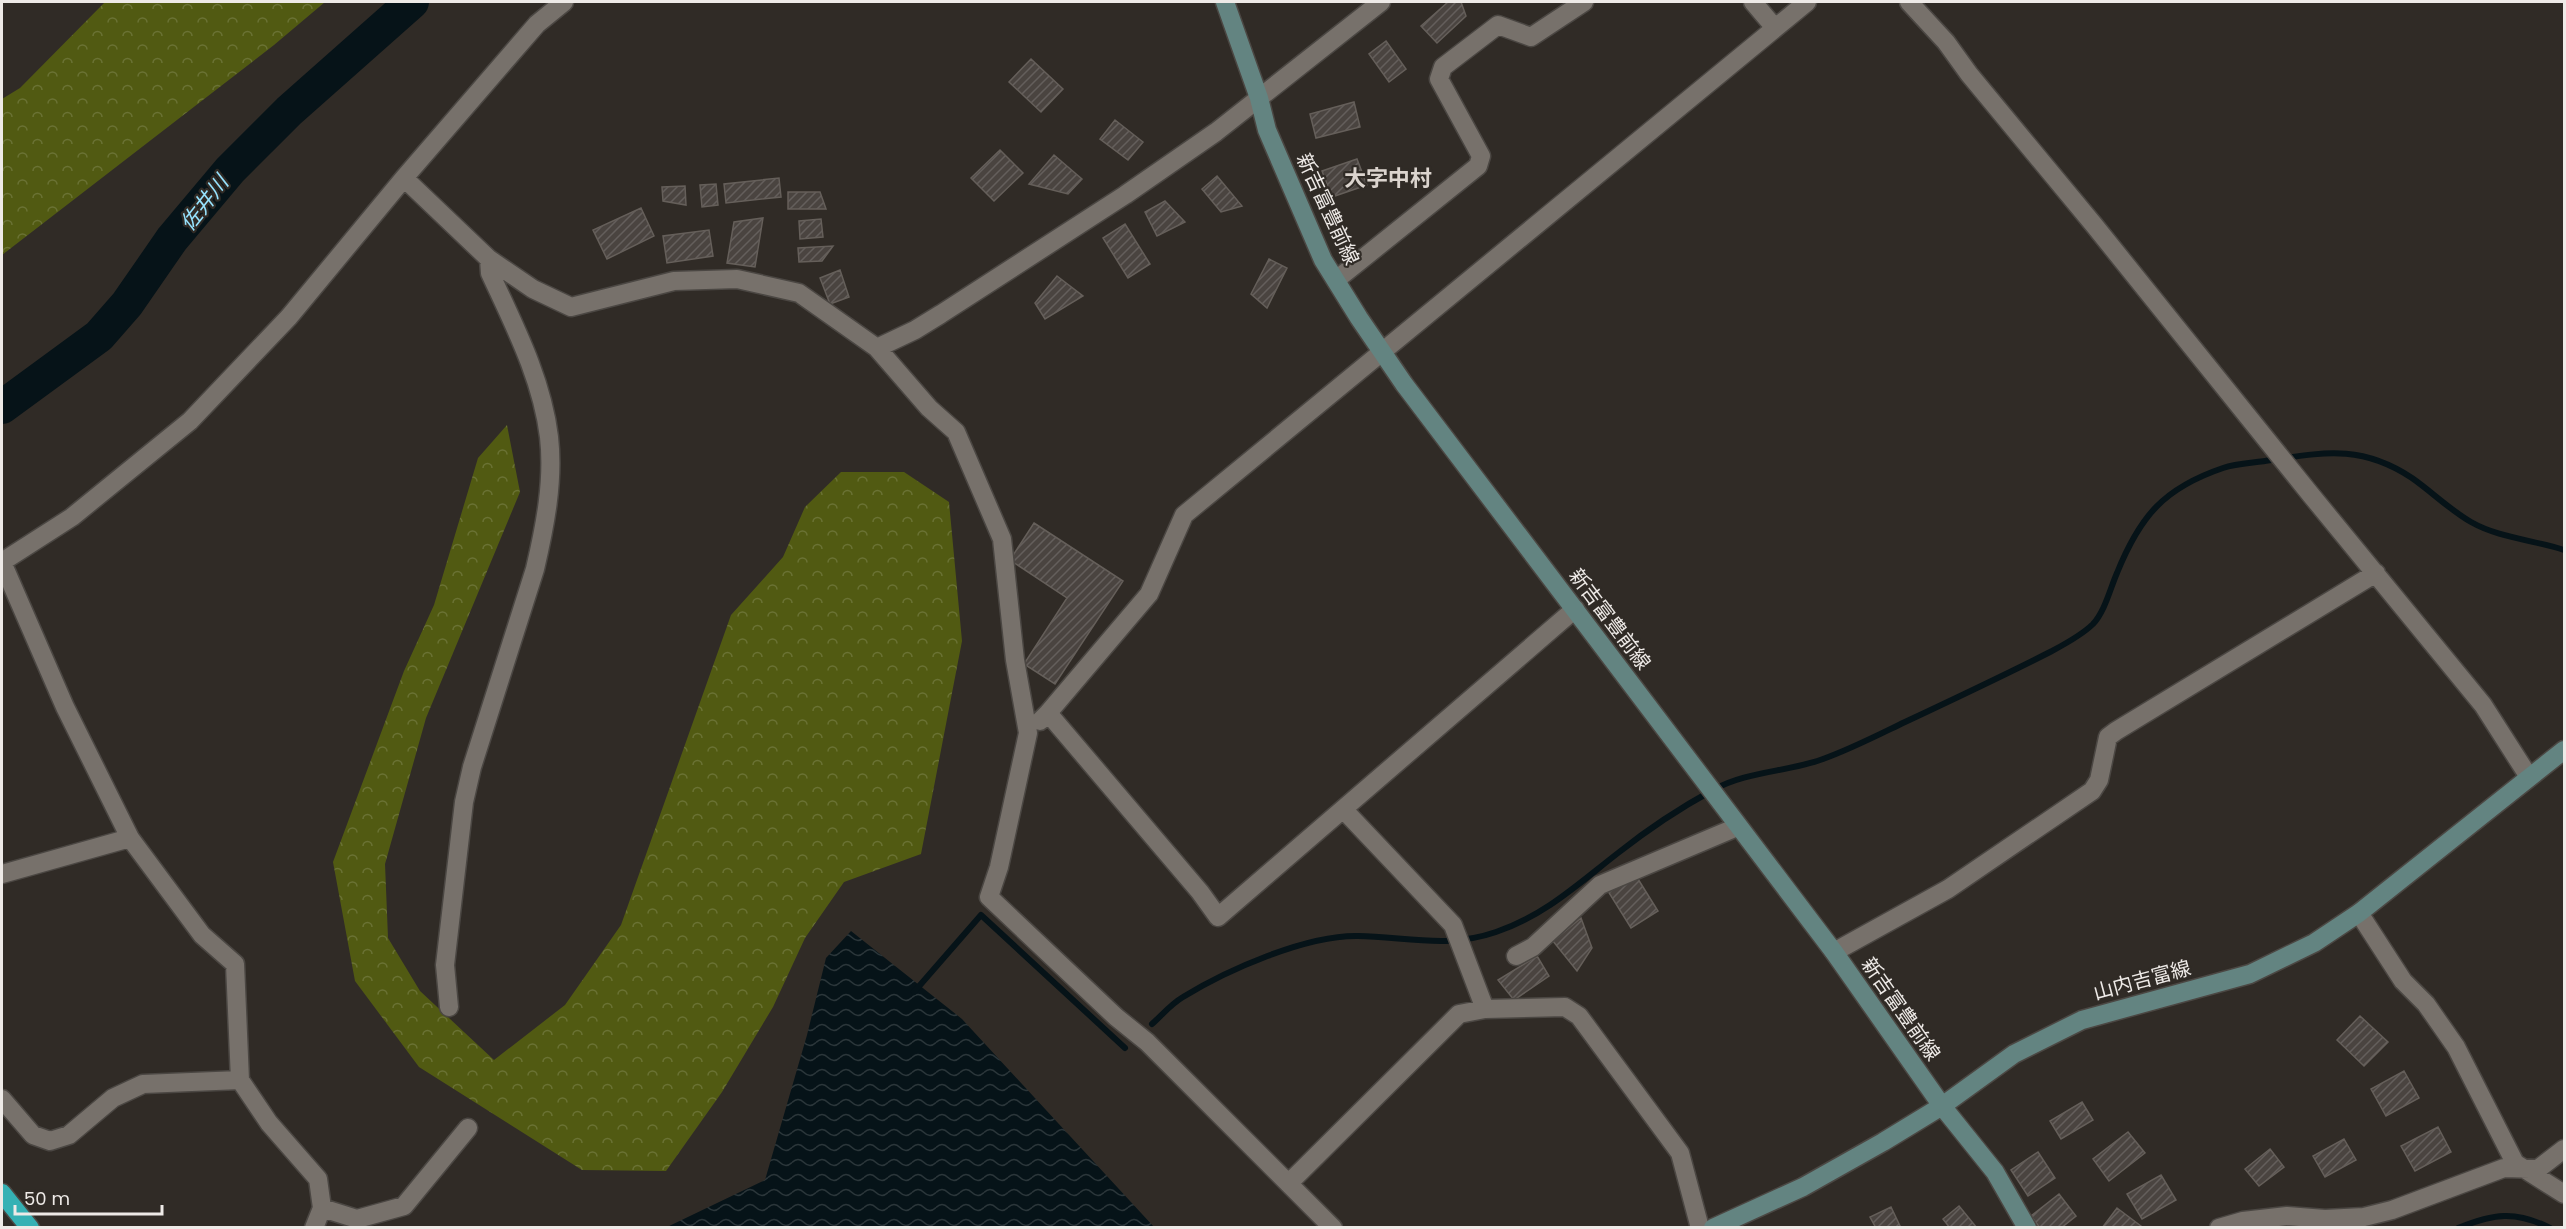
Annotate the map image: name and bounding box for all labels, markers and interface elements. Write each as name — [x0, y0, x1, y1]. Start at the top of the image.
street label: 新吉富豊前線 — [1290, 149, 1366, 269]
district label: 大字中村 — [1344, 163, 1432, 194]
water label: 佐井川 — [173, 168, 236, 237]
street label: 新吉富豊前線 — [1563, 563, 1657, 675]
street label: 新吉富豊前線 — [1855, 952, 1947, 1066]
street label: 山内吉富線 — [2090, 954, 2194, 1006]
scale bar — [15, 1178, 162, 1216]
text: 50 m — [24, 1186, 70, 1211]

